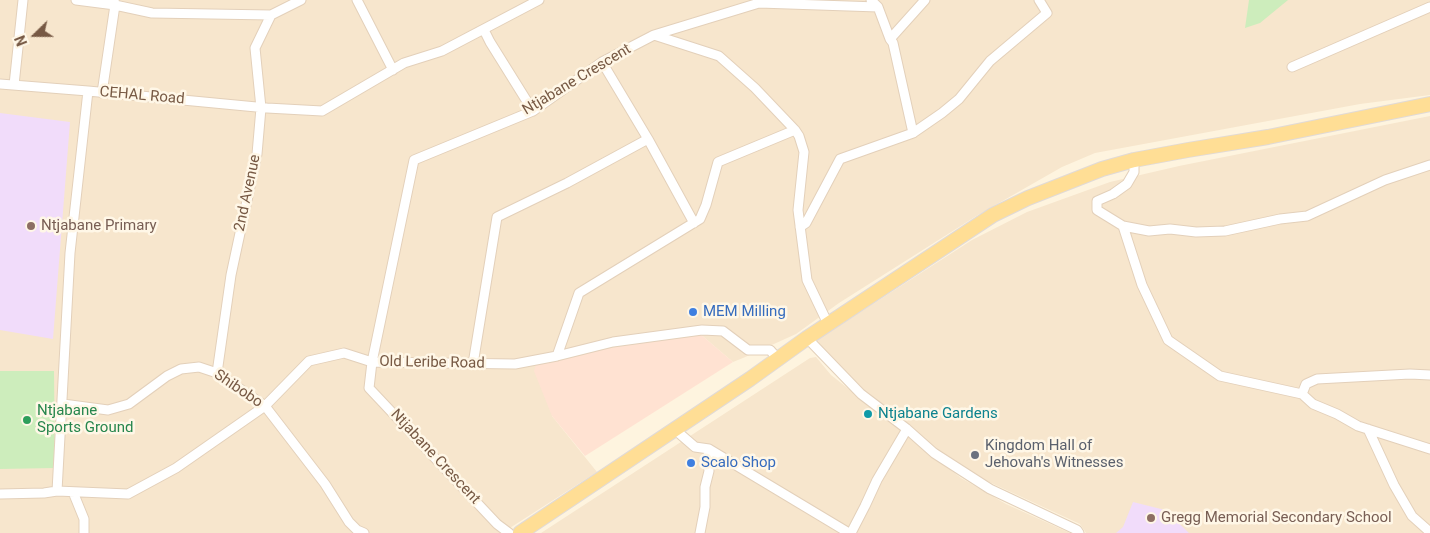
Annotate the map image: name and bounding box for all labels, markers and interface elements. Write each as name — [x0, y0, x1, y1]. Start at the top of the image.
north arrow — [10, 10, 60, 60]
text: N — [12, 33, 30, 48]
street label: Ntjabane Crescent — [520, 41, 634, 119]
street label: CEHAL Road — [99, 83, 185, 109]
street label: 2nd Avenue — [231, 153, 265, 233]
place label: Ntjabane Primary — [41, 217, 157, 235]
marker: Ntjabane Primary — [25, 220, 37, 232]
place label: MEM Milling — [703, 303, 786, 321]
marker: MEM Milling — [687, 306, 699, 318]
street label: Old Leribe Road — [379, 353, 485, 373]
street label: Shibobo — [210, 366, 266, 412]
place label: Ntjabane Sports Ground — [37, 402, 133, 437]
place label: Ntjabane Gardens — [878, 405, 998, 423]
street label: Ntjabane Crescent — [386, 406, 484, 508]
marker: Ntjabane Gardens — [862, 408, 874, 420]
marker: Ntjabane Sports Ground — [21, 414, 33, 426]
place label: Kingdom Hall of Jehovah's Witnesses — [985, 437, 1124, 472]
marker: Kingdom Hall of Jehovah's Witnesses — [969, 449, 981, 461]
place label: Scalo Shop — [701, 454, 776, 472]
marker: Scalo Shop — [685, 457, 697, 469]
place label: Gregg Memorial Secondary School — [1161, 509, 1392, 527]
marker: Gregg Memorial Secondary School — [1145, 512, 1157, 524]

